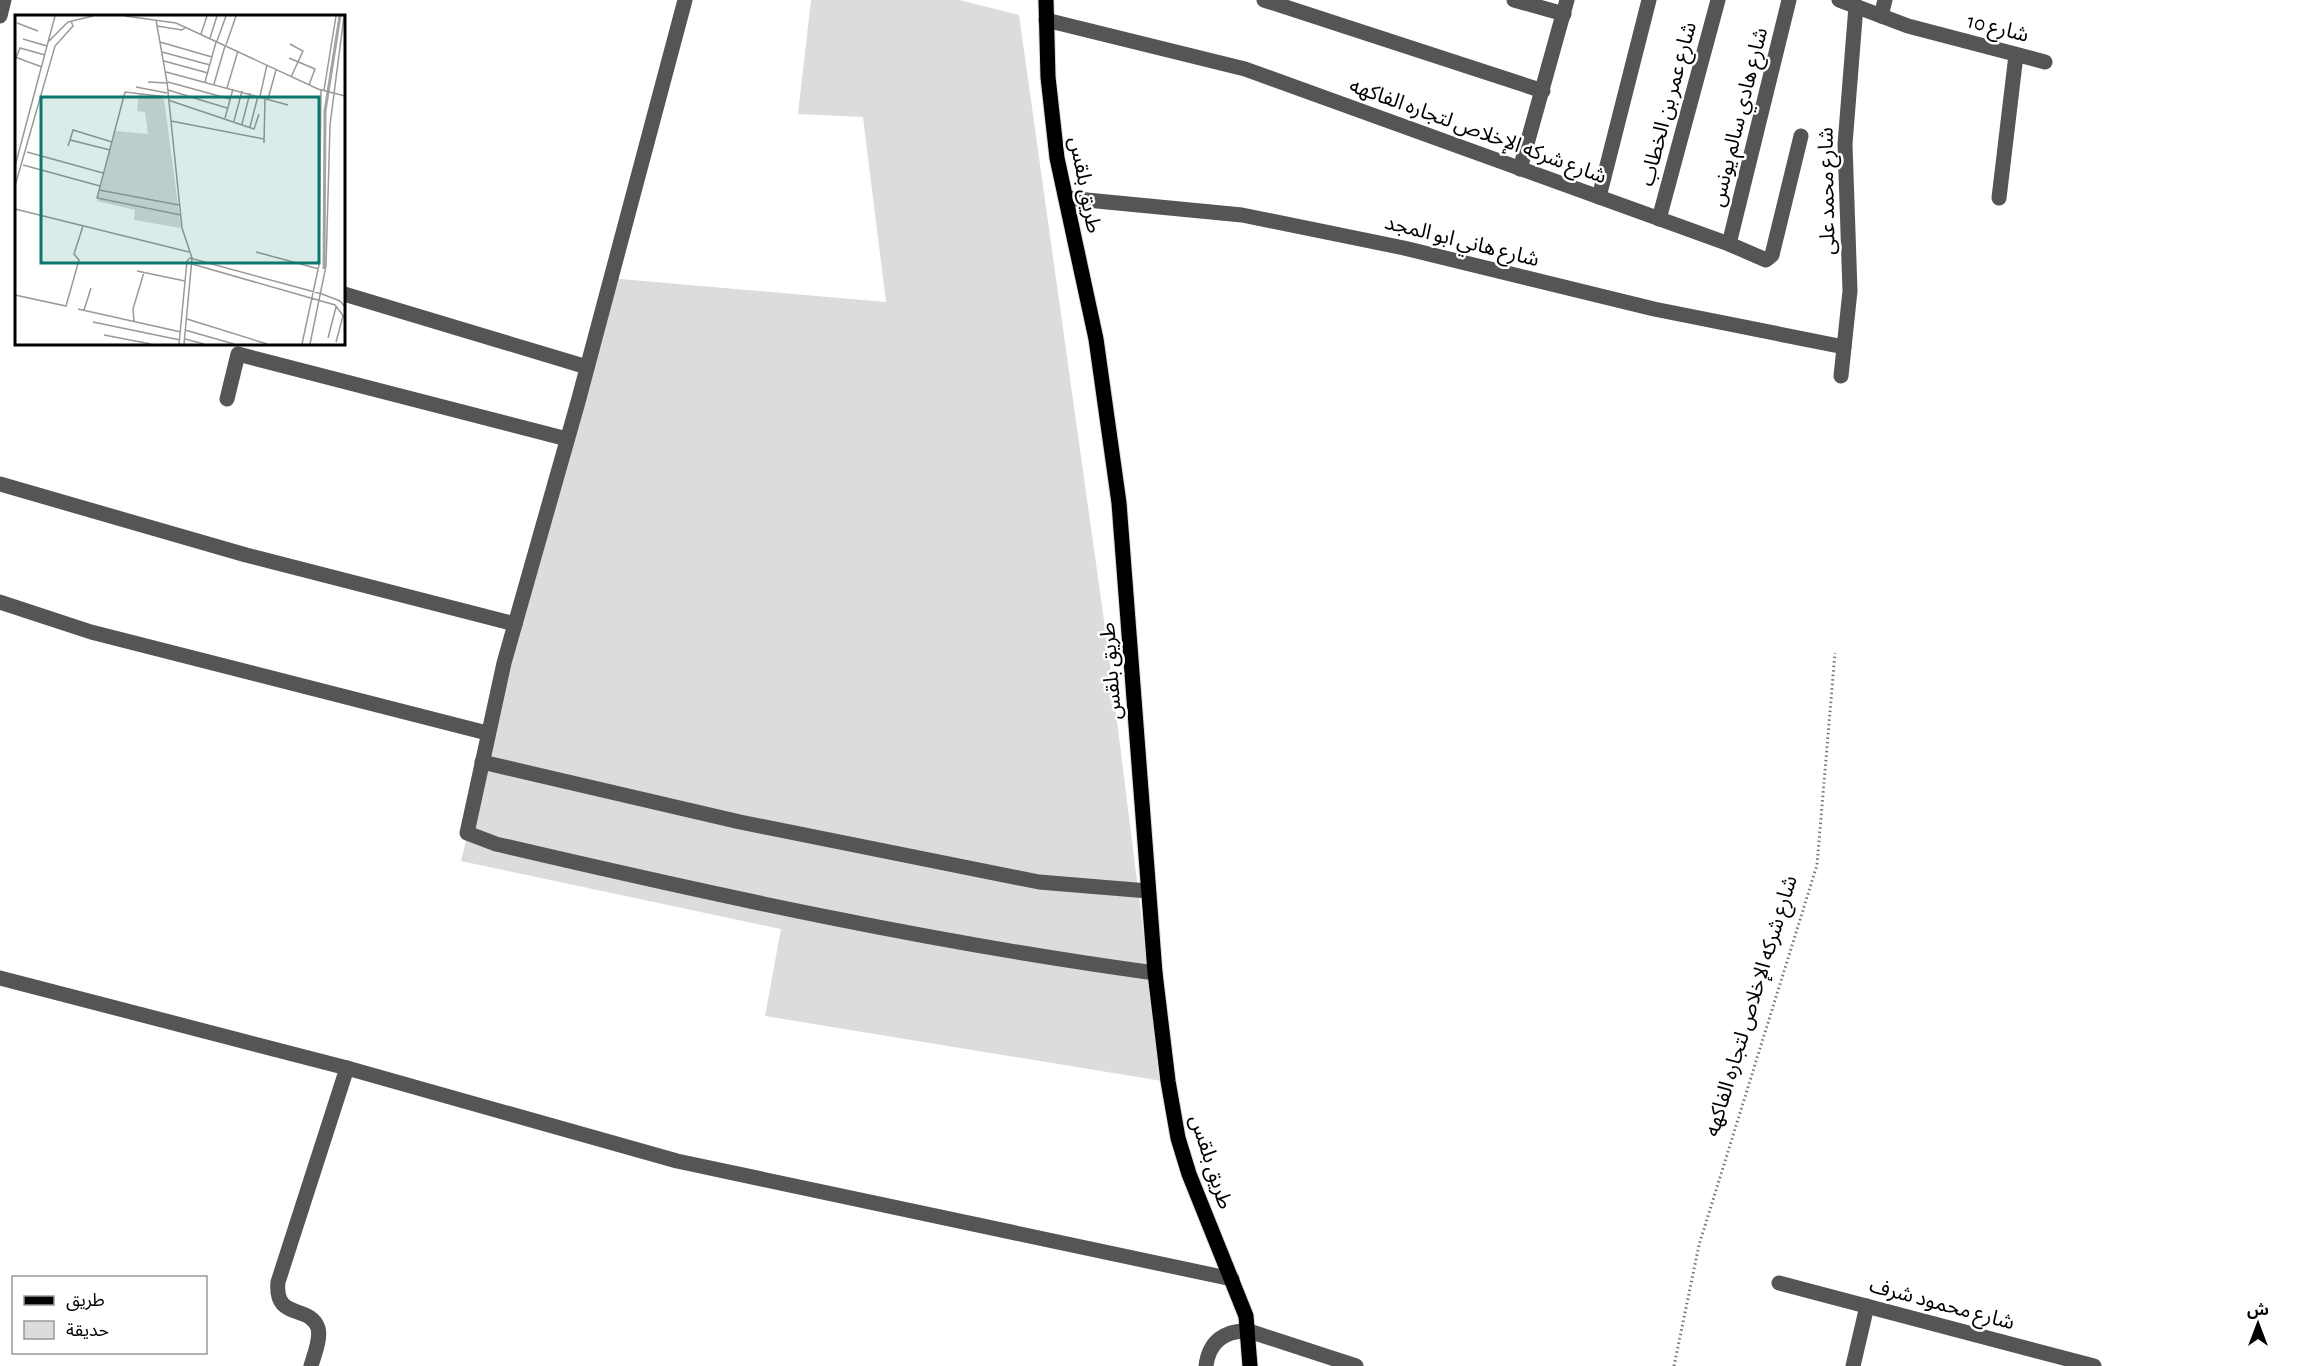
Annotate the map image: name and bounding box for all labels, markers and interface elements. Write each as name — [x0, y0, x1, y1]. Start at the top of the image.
street label: شارع 10 — [1964, 10, 2031, 50]
inset map — [15, 15, 345, 345]
street label: شارع عمر بن الخطاب — [1636, 20, 1704, 189]
street label: شارع هادي سالم يونس — [1707, 25, 1776, 210]
street label: شارع شركه الإخلاص لتجاره الفاكهه — [1345, 75, 1609, 191]
street label: شارع محمد على — [1815, 127, 1843, 255]
street label: طريق بلقس — [1063, 135, 1105, 235]
street label: شارع هاني ابو المجد — [1381, 212, 1541, 275]
street label: طريق بلقس — [1097, 621, 1127, 720]
street label: شارع شركه الإخلاص لتجاره الفاكهه — [1701, 873, 1805, 1140]
street label: طريق بلقس — [1184, 1112, 1236, 1212]
street label: شارع محمود شرف — [1866, 1275, 2017, 1337]
legend — [12, 1276, 207, 1354]
text: طريق — [66, 1292, 105, 1311]
north arrow — [2228, 1294, 2288, 1354]
text: ش — [2247, 1302, 2269, 1319]
text: حديقة — [66, 1322, 109, 1340]

